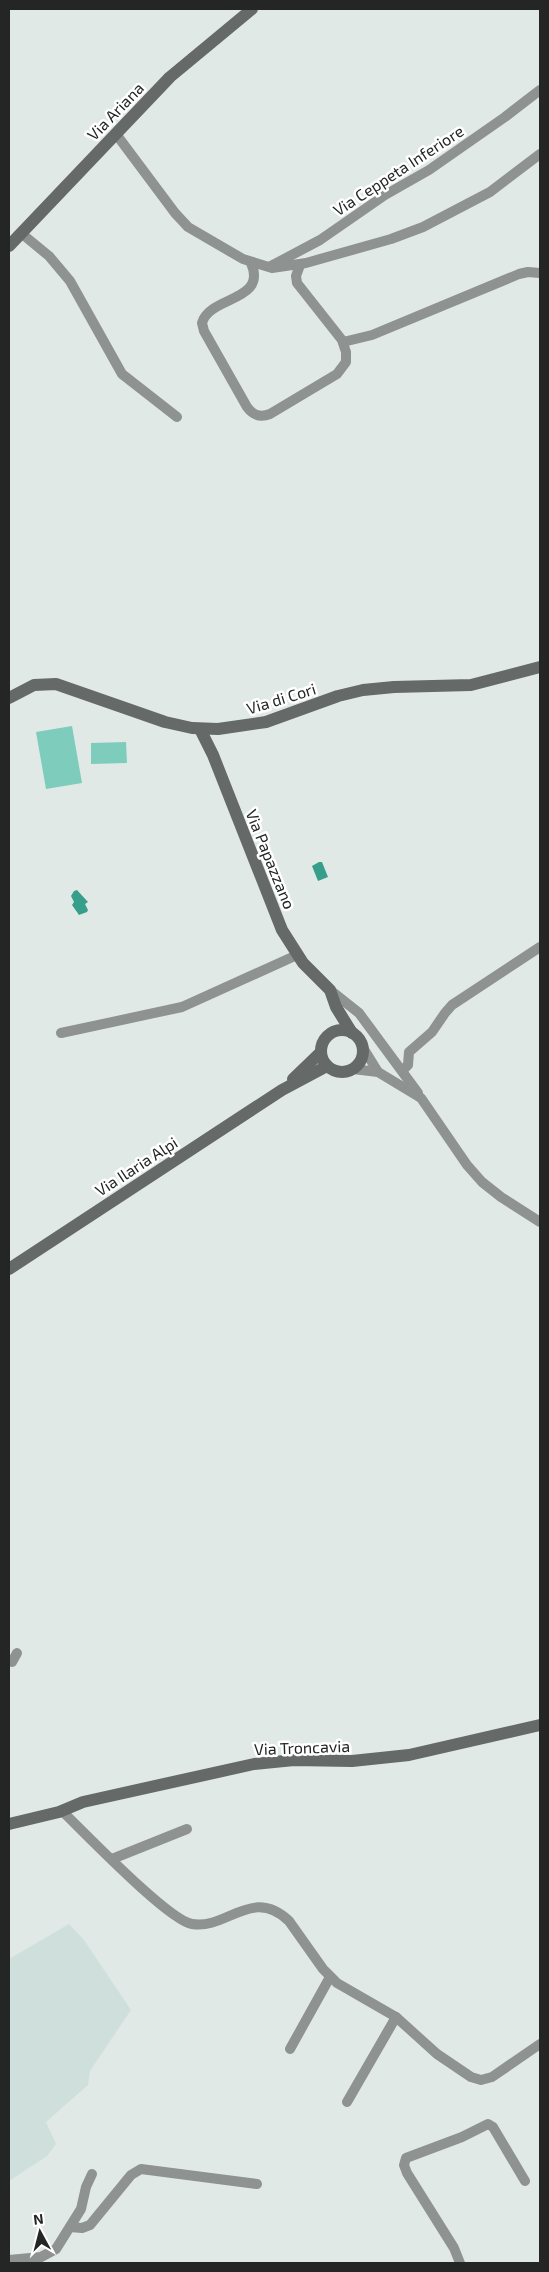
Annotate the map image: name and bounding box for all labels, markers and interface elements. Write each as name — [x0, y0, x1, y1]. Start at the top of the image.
street label: Via Ariana — [83, 78, 147, 144]
street label: Via Ceppeta Inferiore — [329, 121, 467, 219]
street label: Via di Cori — [244, 678, 318, 718]
street label: Via Papazzano — [242, 806, 300, 912]
street label: Via Ilaria Alpi — [91, 1132, 181, 1200]
street label: Via Troncavia — [254, 1736, 350, 1758]
north arrow — [15, 2207, 65, 2257]
text: N — [32, 2210, 44, 2228]

